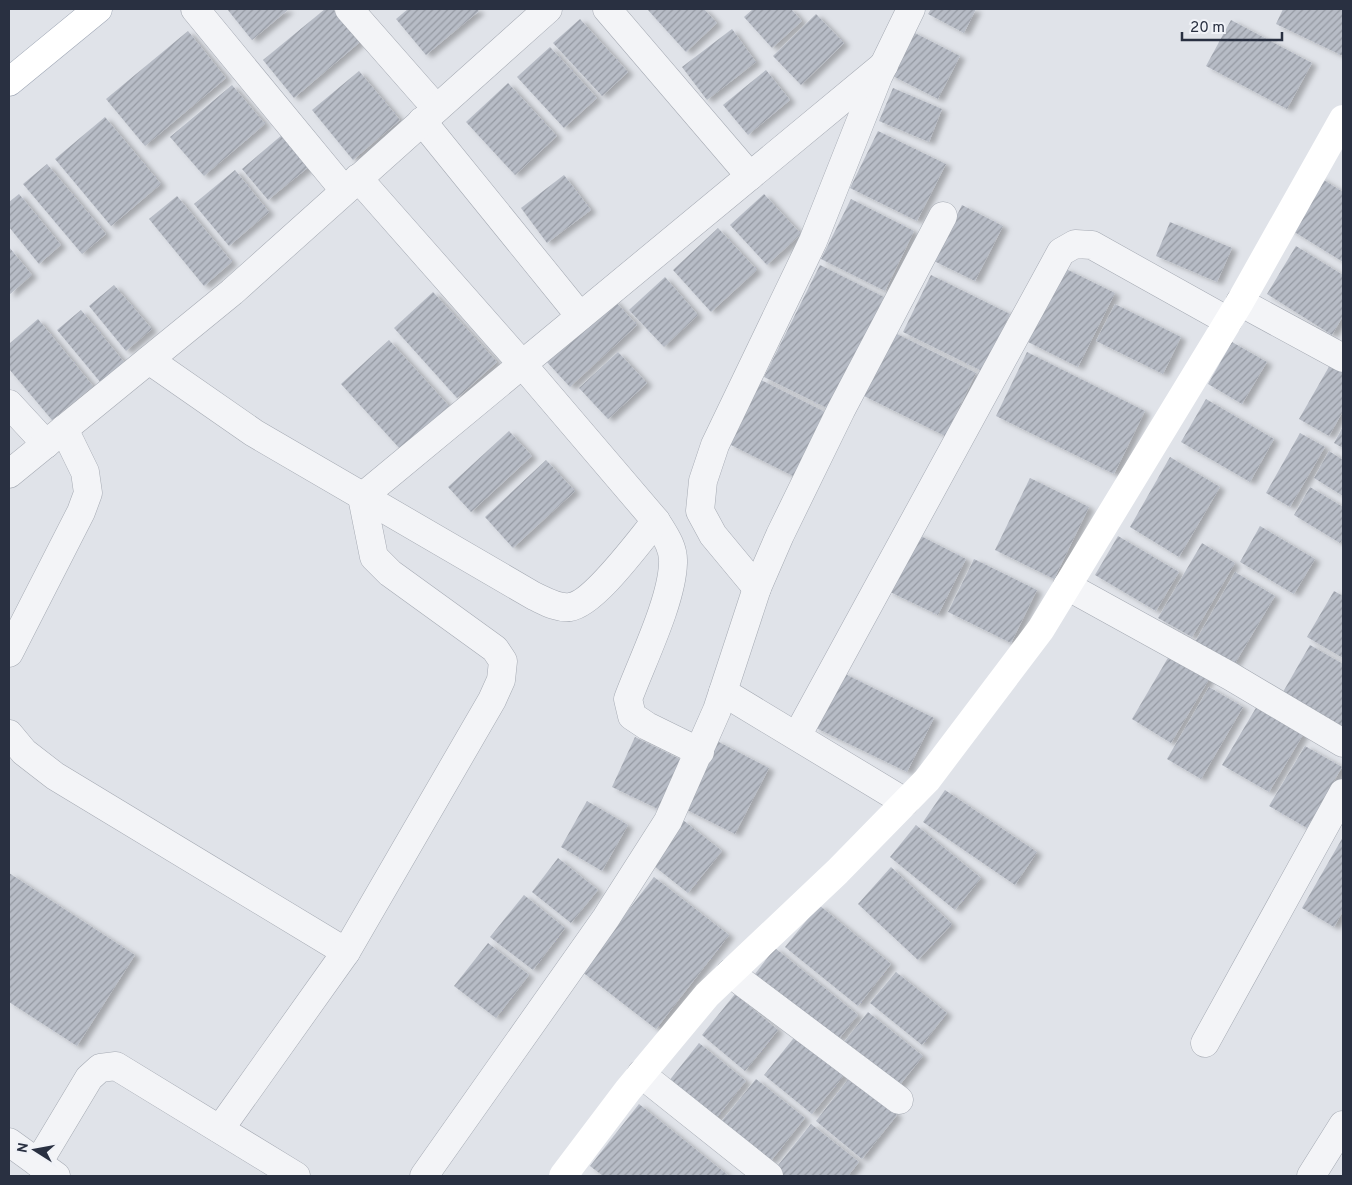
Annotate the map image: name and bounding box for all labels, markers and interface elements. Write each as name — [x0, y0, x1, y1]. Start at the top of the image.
scale bar — [1182, 10, 1282, 42]
text: 20 m — [1190, 19, 1225, 38]
north arrow — [10, 1125, 60, 1175]
text: N — [14, 1141, 33, 1154]

